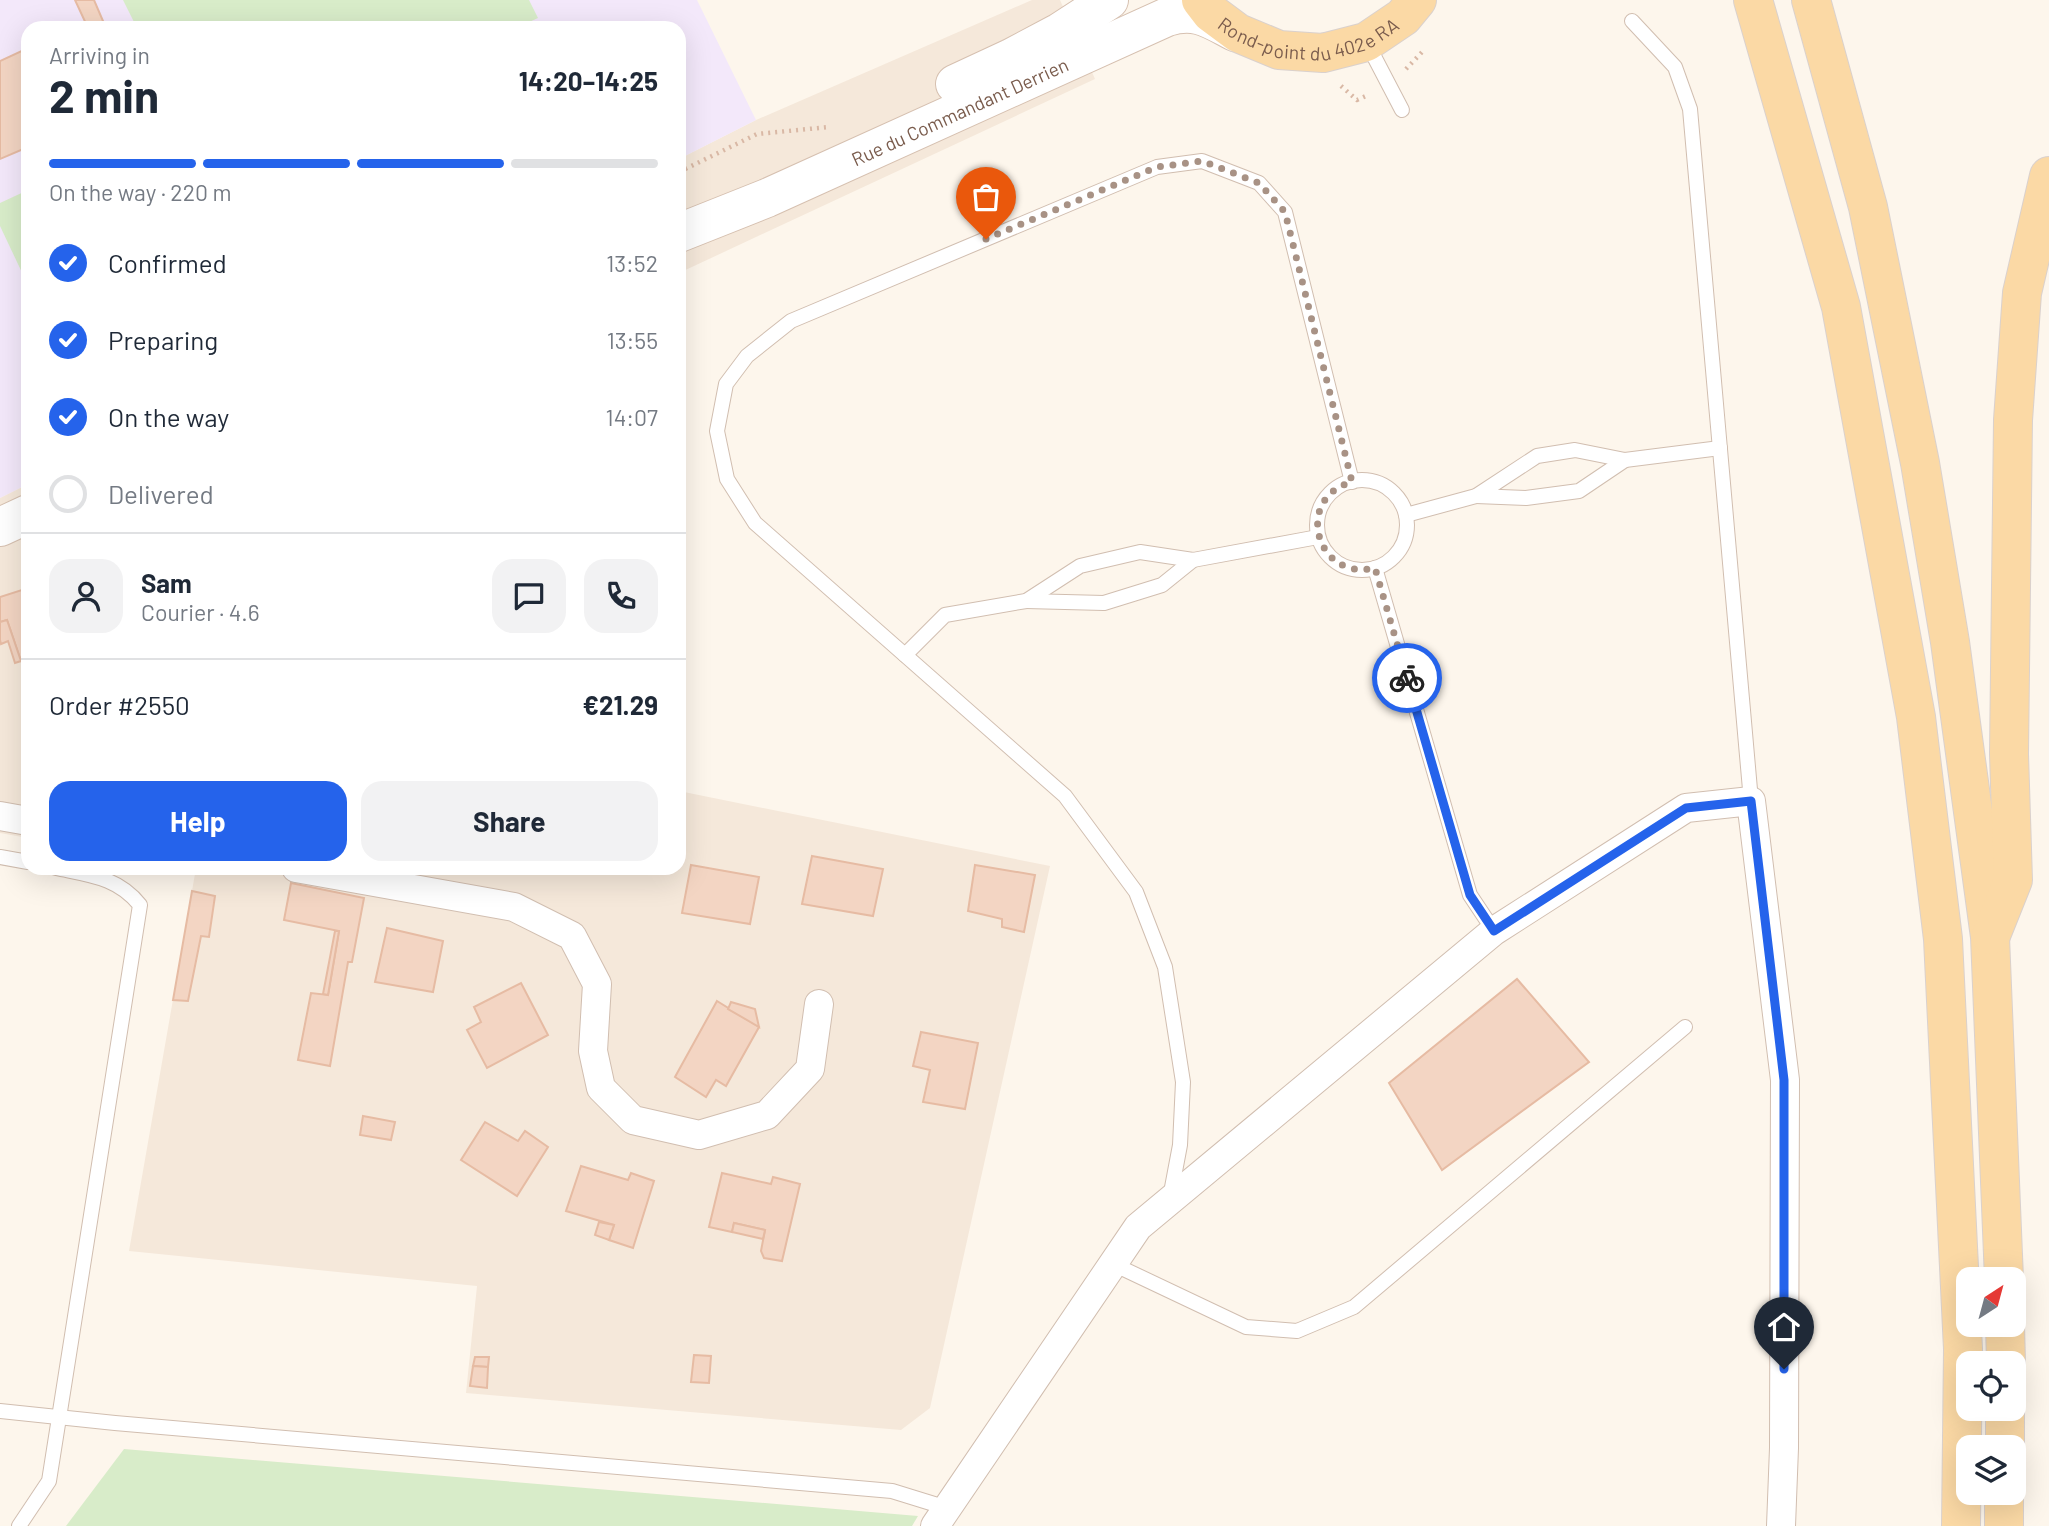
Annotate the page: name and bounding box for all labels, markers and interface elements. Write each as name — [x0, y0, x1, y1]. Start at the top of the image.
street label: Rond-point du 402e RA — [1214, 5, 1404, 27]
text: Rond-point du 402e RA — [1214, 11, 1402, 65]
text: Arriving in — [49, 41, 150, 69]
street label: Rue du Commandant Derrien — [848, 52, 1071, 170]
text: 14:20–14:25 — [519, 65, 658, 96]
text: 2 min — [49, 67, 159, 122]
pin — [956, 167, 1016, 239]
text: On the way · 220 m — [49, 178, 232, 206]
icon: bag — [967, 178, 1005, 216]
icon: check — [49, 244, 87, 282]
text: Confirmed — [108, 247, 227, 278]
text: 13:52 — [606, 249, 658, 277]
icon: check — [49, 321, 87, 359]
text: Preparing — [108, 324, 218, 355]
text: 13:55 — [607, 326, 658, 354]
icon: check — [49, 398, 87, 436]
text: On the way — [108, 401, 229, 432]
text: 14:07 — [606, 403, 658, 431]
text: Delivered — [108, 478, 214, 509]
button: person — [49, 559, 123, 633]
button: chat — [492, 559, 566, 633]
button: phone — [584, 559, 658, 633]
text: Sam — [141, 567, 192, 598]
text: Courier · 4.6 — [141, 598, 260, 626]
courier — [1372, 643, 1442, 713]
icon: bike — [1388, 659, 1426, 697]
text: Order #2550 — [49, 689, 190, 720]
text: €21.29 — [583, 689, 658, 720]
button: Help — [49, 781, 347, 861]
button: Share — [361, 781, 658, 861]
north arrow — [1956, 1267, 2026, 1337]
map controls — [1956, 1267, 2026, 1505]
pin — [1754, 1297, 1814, 1369]
icon: home — [1765, 1308, 1803, 1346]
button: locate — [1956, 1351, 2026, 1421]
button: layers — [1956, 1435, 2026, 1505]

